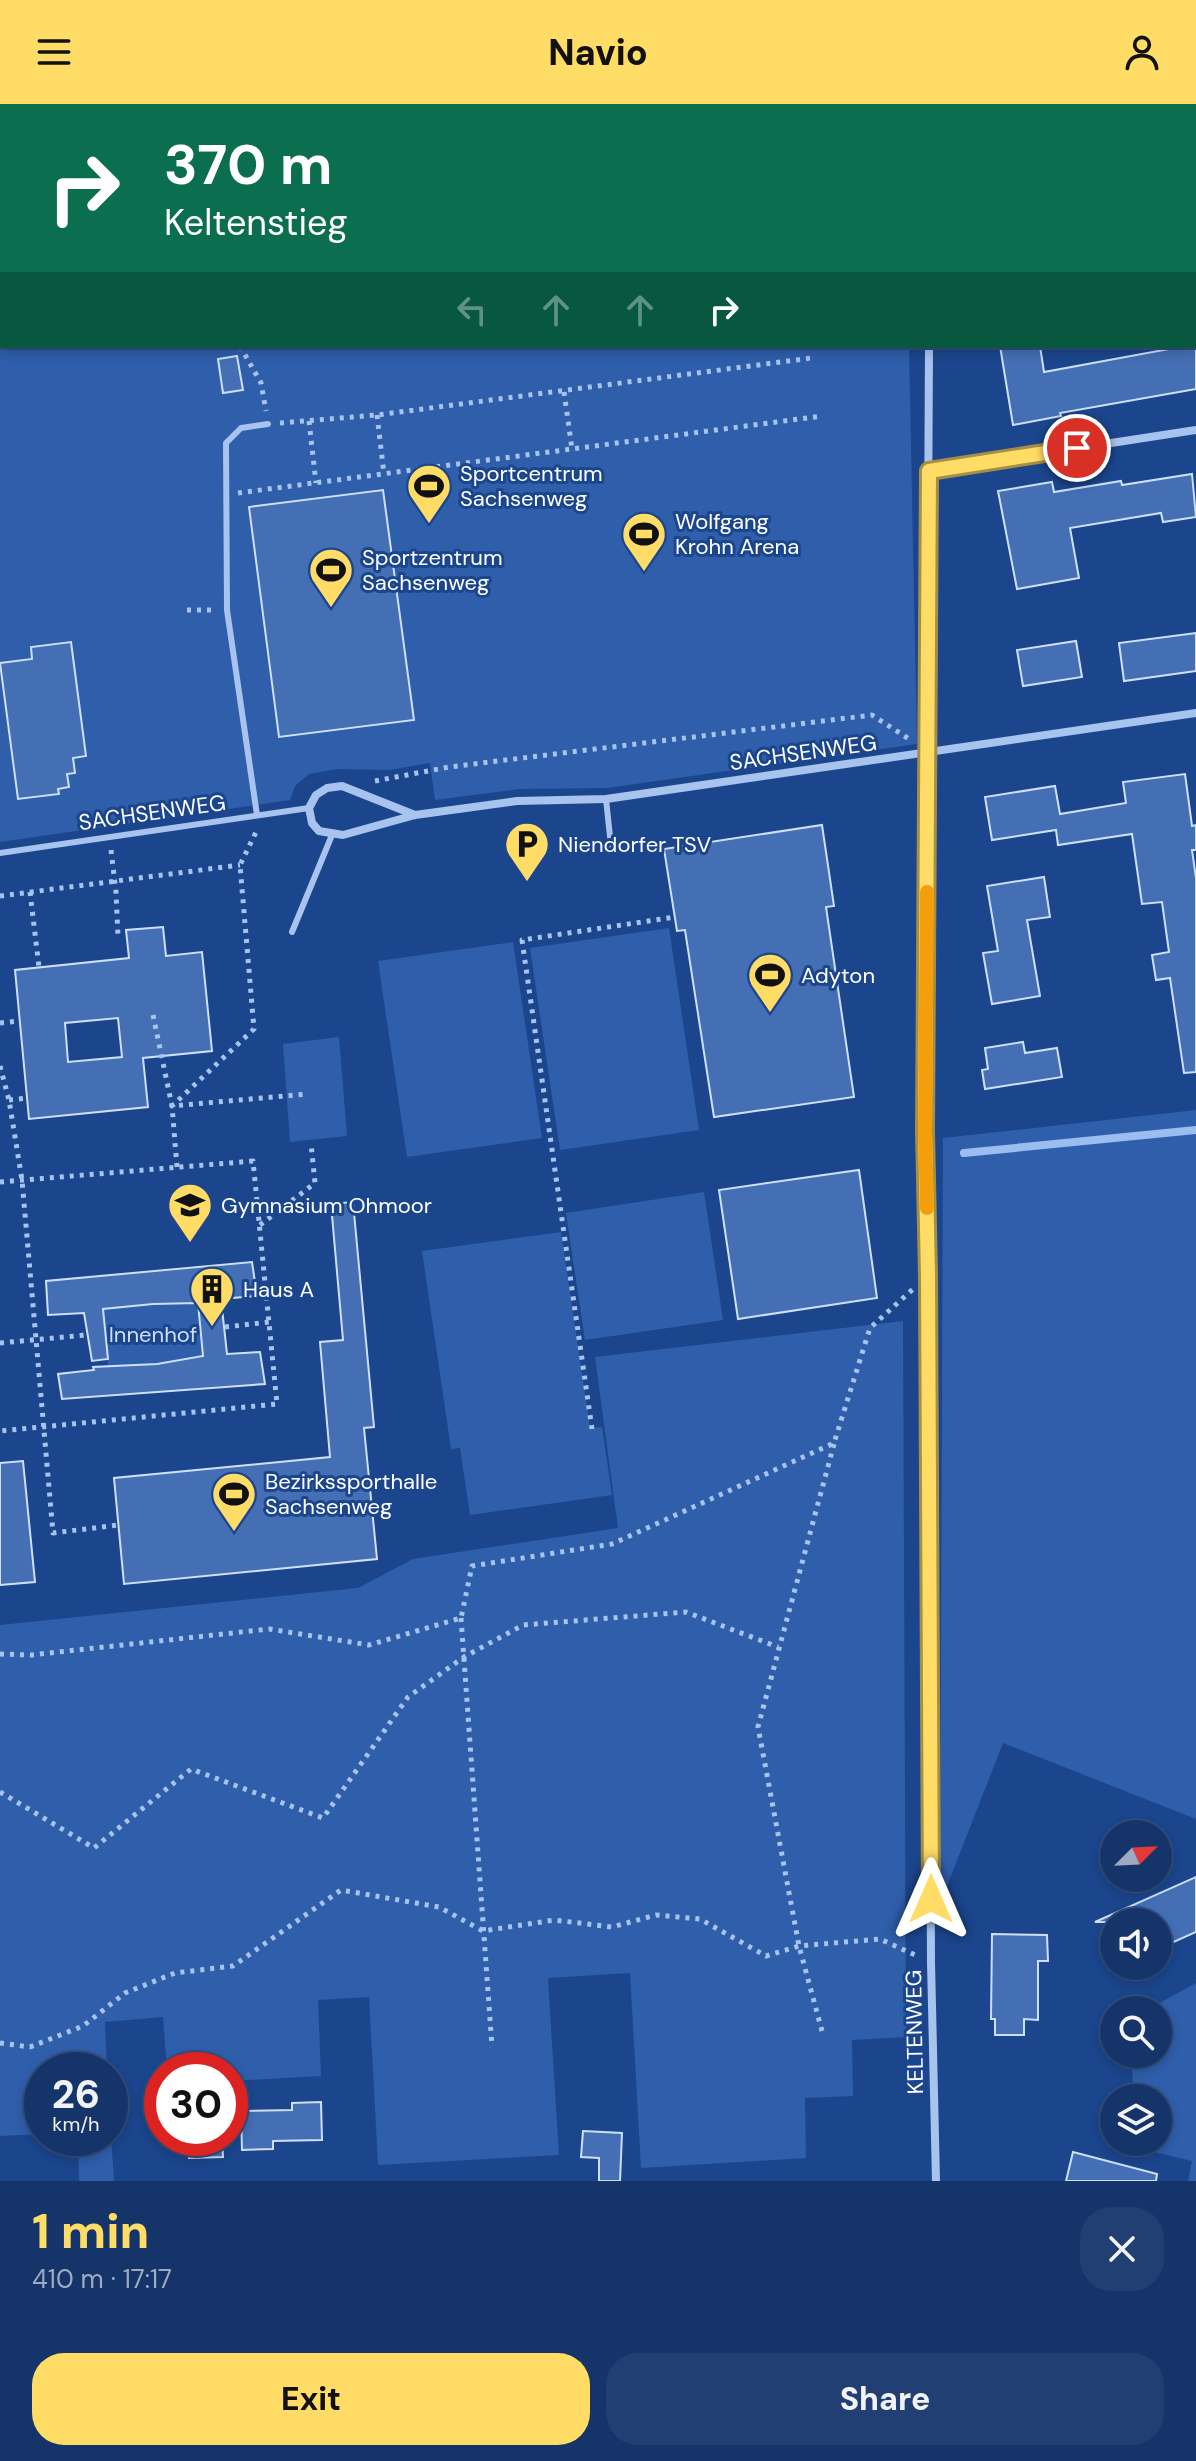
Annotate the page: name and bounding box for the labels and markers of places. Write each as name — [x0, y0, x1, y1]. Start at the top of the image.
pin — [1043, 414, 1111, 482]
place label: Sportcentrum Sachsenweg — [460, 459, 603, 513]
sports icon: Sportcentrum Sachsenweg — [405, 462, 453, 525]
place label: Wolfgang Krohn Arena — [675, 507, 799, 561]
sports icon: Wolfgang Krohn Arena — [620, 510, 668, 573]
place label: Sportzentrum Sachsenweg — [362, 543, 503, 597]
sports icon: Sportzentrum Sachsenweg — [307, 546, 355, 609]
parking icon: Niendorfer TSV — [503, 820, 551, 883]
place label: Niendorfer TSV — [558, 830, 711, 859]
sports icon: Adyton — [746, 951, 794, 1014]
place label: Adyton — [801, 961, 875, 990]
school or university icon: Gymnasium Ohmoor — [166, 1181, 214, 1244]
place label: Gymnasium Ohmoor — [221, 1191, 432, 1220]
building icon: Haus A — [188, 1265, 236, 1328]
place label: Haus A — [243, 1275, 314, 1304]
place label: Bezirkssporthalle Sachsenweg — [265, 1467, 437, 1521]
sports icon: Bezirkssporthalle Sachsenweg — [210, 1470, 258, 1533]

